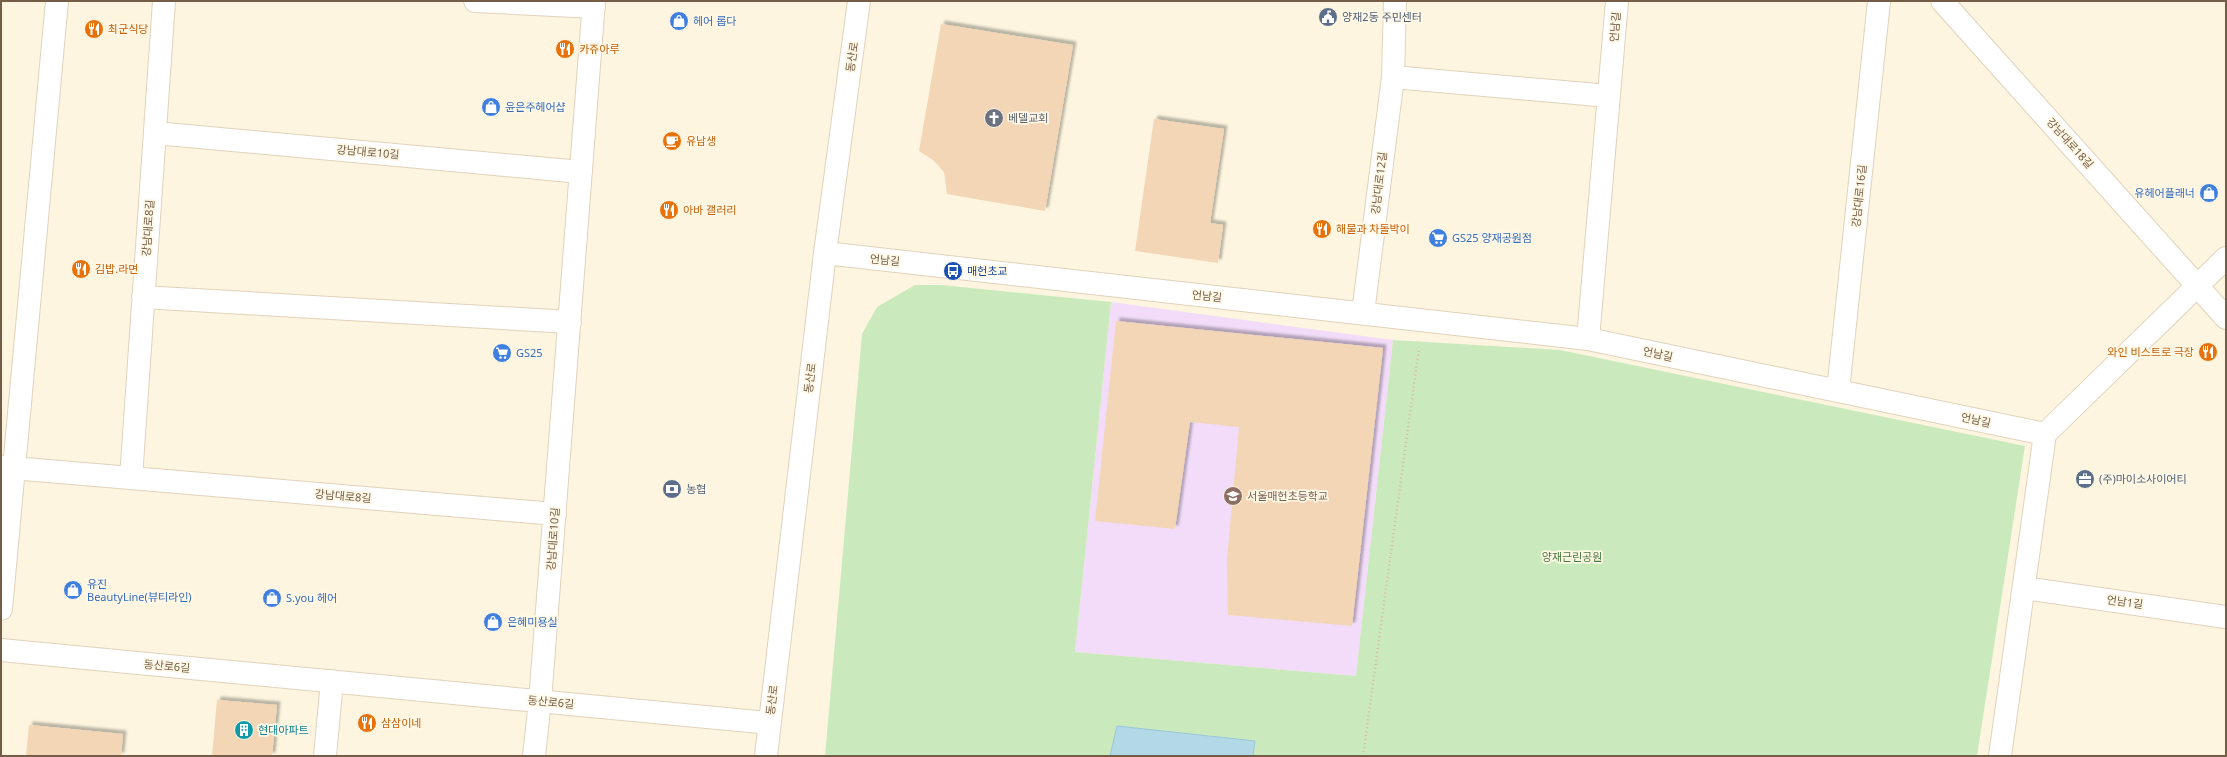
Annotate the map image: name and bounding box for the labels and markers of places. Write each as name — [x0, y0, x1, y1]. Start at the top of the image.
public building icon: 양재2동 주민센터 — [1317, 6, 1339, 28]
place label: 양재2동 주민센터 — [1342, 9, 1422, 24]
shop icon: 헤어 롭다 — [668, 10, 690, 32]
place label: 헤어 롭다 — [693, 13, 736, 28]
restaurant icon: 최군식당 — [83, 18, 105, 40]
place label: 최군식당 — [108, 21, 148, 36]
restaurant icon: 카쥬아루 — [554, 38, 576, 60]
place label: 카쥬아루 — [579, 41, 619, 56]
shop icon: 윤은주헤어샵 — [480, 96, 502, 118]
place label: 윤은주헤어샵 — [505, 99, 566, 114]
church icon: 베델교회 — [983, 107, 1005, 129]
place label: 베델교회 — [1008, 110, 1048, 125]
cafe icon: 유남생 — [661, 130, 683, 152]
place label: 유남생 — [686, 133, 716, 148]
shop icon: 유헤어플래너 — [2198, 182, 2220, 204]
place label: 유헤어플래너 — [2134, 185, 2195, 200]
restaurant icon: 아바 갤러리 — [658, 199, 680, 221]
place label: 아바 갤러리 — [683, 202, 736, 217]
restaurant icon: 해물과 차돌박이 — [1311, 218, 1333, 240]
place label: 해물과 차돌박이 — [1336, 221, 1410, 236]
supermarket icon: GS25 양재공원점 — [1427, 227, 1449, 249]
place label: GS25 양재공원점 — [1452, 230, 1532, 245]
restaurant icon: 김밥.라면 — [70, 258, 92, 280]
bus stop icon: 매헌초교 — [942, 260, 964, 282]
place label: 김밥.라면 — [95, 261, 138, 276]
place label: 매헌초교 — [967, 263, 1007, 278]
restaurant icon: 와인 비스트로 극장 — [2197, 341, 2219, 363]
supermarket icon: GS25 — [491, 342, 513, 364]
place label: 와인 비스트로 극장 — [2107, 344, 2194, 359]
place label: GS25 — [516, 345, 543, 360]
office icon: (주)마이소사이어티 — [2074, 468, 2096, 490]
place label: (주)마이소사이어티 — [2099, 471, 2187, 486]
bank icon: 농협 — [661, 478, 683, 500]
place label: 농협 — [686, 481, 706, 496]
school or university icon: 서울매헌초등학교 — [1222, 485, 1244, 507]
place label: 서울매헌초등학교 — [1247, 488, 1328, 503]
place label: 유진 BeautyLine(뷰티라인) — [87, 576, 192, 604]
shop icon: 유진 BeautyLine(뷰티라인) — [62, 579, 84, 601]
shop icon: S.you 헤어 — [261, 587, 283, 609]
place label: S.you 헤어 — [286, 590, 337, 605]
shop icon: 은혜미용실 — [482, 611, 504, 633]
place label: 은혜미용실 — [507, 614, 558, 629]
restaurant icon: 삼삼이네 — [356, 712, 378, 734]
place label: 삼삼이네 — [381, 715, 421, 730]
building icon: 현대아파트 — [233, 719, 255, 741]
place label: 현대아파트 — [258, 722, 309, 737]

